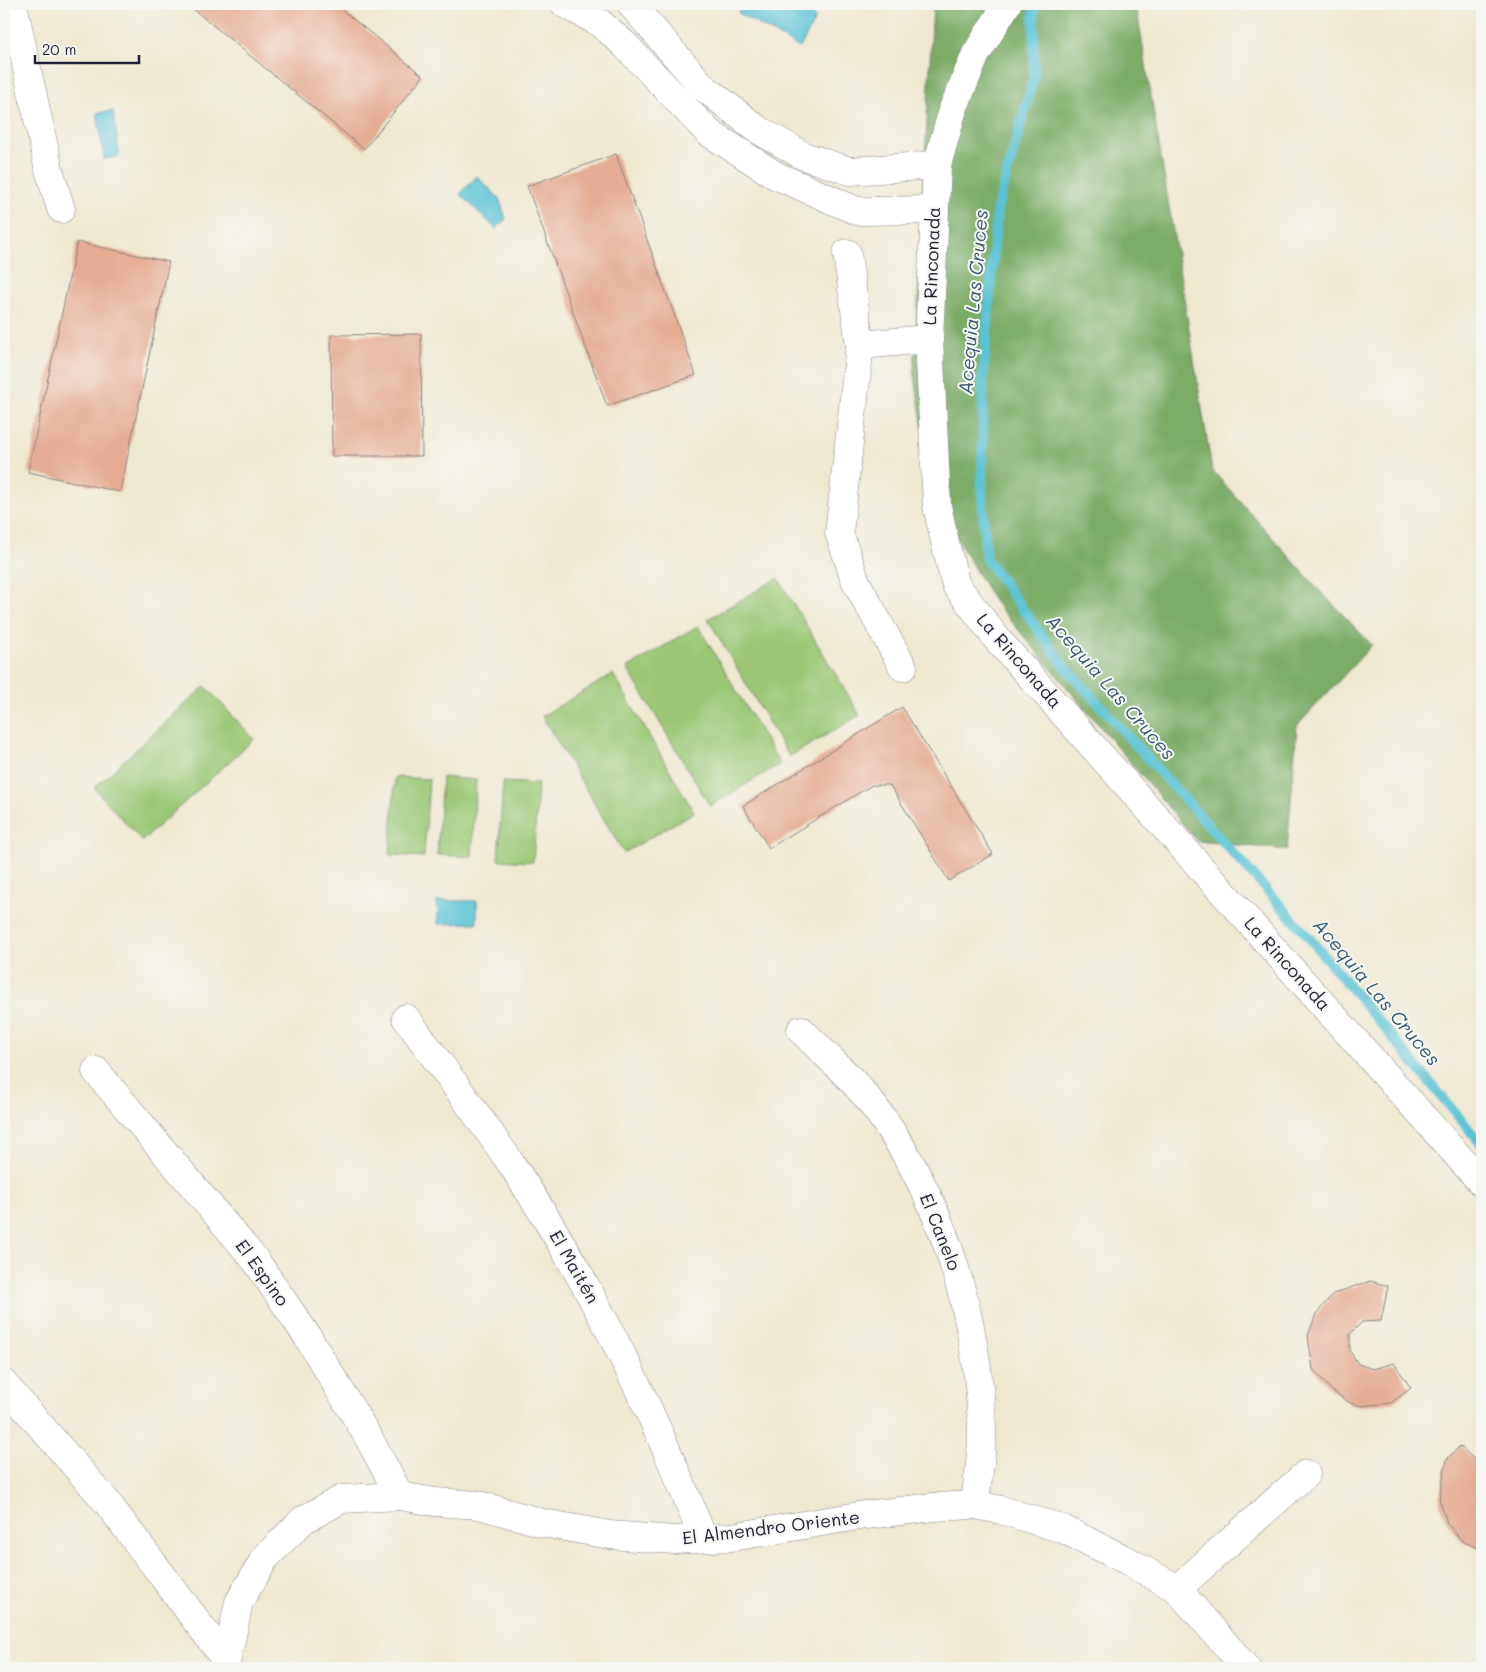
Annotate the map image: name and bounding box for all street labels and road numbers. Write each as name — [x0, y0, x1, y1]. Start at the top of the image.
street label: La Rinconada — [917, 206, 945, 326]
street label: La Rinconada — [972, 608, 1068, 713]
street label: La Rinconada — [1239, 911, 1336, 1015]
street label: El Canelo — [915, 1190, 967, 1274]
street label: El Maitén — [544, 1226, 605, 1307]
street label: El Espino — [230, 1234, 295, 1311]
street label: El Almendro Oriente — [681, 1504, 861, 1550]

